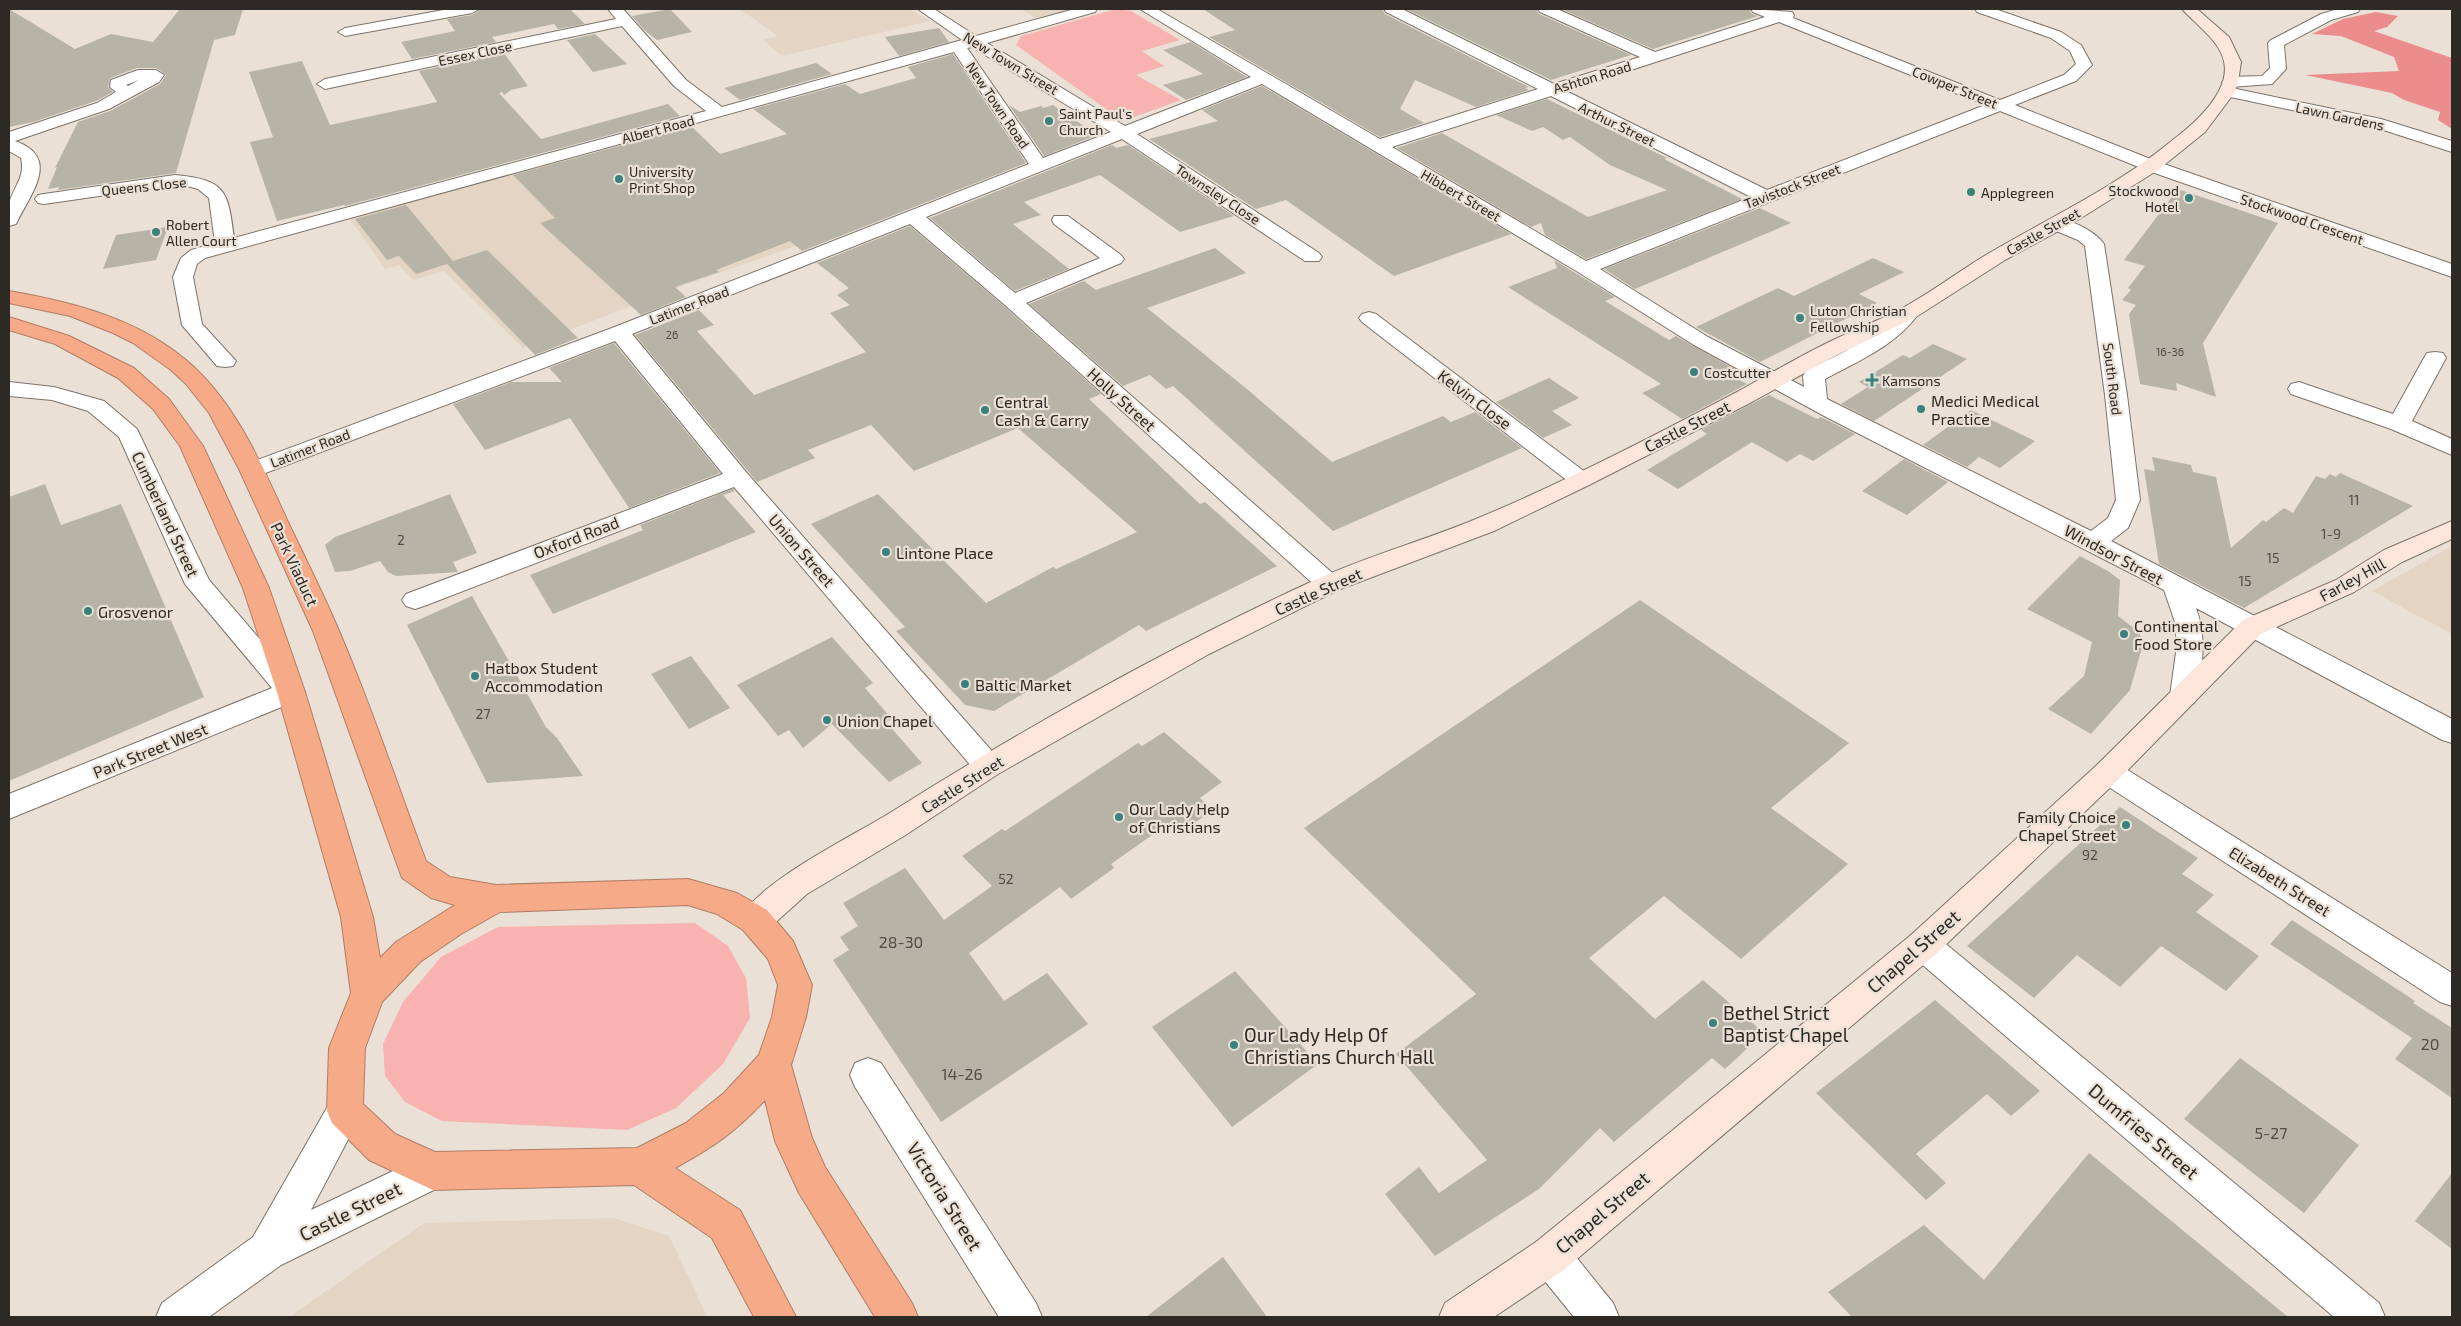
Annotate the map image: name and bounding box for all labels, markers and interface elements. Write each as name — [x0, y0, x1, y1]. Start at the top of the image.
street label: New Town Street — [960, 28, 1062, 98]
street label: Essex Close — [437, 37, 513, 69]
street label: Ashton Road — [1551, 57, 1633, 97]
street label: New Town Road — [963, 58, 1033, 152]
street label: Cowper Street — [1910, 62, 2000, 112]
street label: Arthur Street — [1576, 98, 1658, 150]
street label: Lawn Gardens — [2294, 98, 2386, 134]
place label: Saint Paul's Church — [1059, 105, 1132, 138]
street label: Albert Road — [620, 111, 696, 147]
marker: Saint Paul's Church — [1043, 115, 1055, 127]
street label: Townsley Close — [1172, 160, 1264, 228]
street label: Tavistock Street — [1742, 160, 1842, 212]
place label: University Print Shop — [629, 163, 695, 196]
street label: Hibbert Street — [1418, 165, 1504, 225]
street label: Queens Close — [101, 173, 187, 199]
marker: University Print Shop — [613, 173, 625, 185]
place label: Stockwood Hotel — [2109, 182, 2180, 215]
place label: Applegreen — [1981, 184, 2054, 201]
marker: Applegreen — [1965, 186, 1977, 198]
street label: Stockwood Crescent — [2238, 190, 2366, 248]
marker: Stockwood Hotel — [2183, 192, 2195, 204]
street label: Castle Street — [2003, 204, 2083, 258]
place label: Robert Allen Court — [166, 216, 237, 249]
marker: Robert Allen Court — [150, 226, 162, 238]
street label: Latimer Road — [647, 282, 731, 328]
place label: Luton Christian Fellowship — [1810, 302, 1907, 335]
marker: Luton Christian Fellowship — [1794, 312, 1806, 324]
house number: 26 — [666, 328, 678, 341]
street label: South Road — [2100, 342, 2126, 416]
house number: 16-36 — [2156, 345, 2184, 358]
street label: Holly Street — [1084, 363, 1160, 435]
place label: Costcutter — [1704, 364, 1771, 381]
street label: Kelvin Close — [1434, 365, 1516, 433]
marker: Costcutter — [1688, 366, 1700, 378]
place label: Kamsons — [1882, 372, 1941, 389]
marker: Kamsons — [1866, 374, 1878, 386]
place label: Medici Medical Practice — [1931, 391, 2039, 428]
place label: Central Cash & Carry — [995, 392, 1090, 429]
street label: Castle Street — [1641, 396, 1733, 456]
marker: Medici Medical Practice — [1915, 403, 1927, 415]
marker: Central Cash & Carry — [979, 404, 991, 416]
street label: Latimer Road — [268, 425, 352, 471]
street label: Cumberland Street — [129, 448, 203, 580]
house number: 11 — [2348, 491, 2360, 508]
street label: Union Street — [765, 510, 839, 590]
street label: Oxford Road — [531, 512, 621, 562]
street label: Park Viaduct — [267, 519, 323, 609]
street label: Windsor Street — [2061, 520, 2167, 588]
house number: 1-9 — [2321, 525, 2341, 542]
house number: 2 — [397, 531, 405, 548]
place label: Lintone Place — [896, 543, 993, 562]
marker: Lintone Place — [880, 546, 892, 558]
house number: 15 — [2266, 549, 2280, 566]
street label: Farley Hill — [2316, 553, 2389, 605]
street label: Castle Street — [1271, 563, 1365, 619]
house number: 15 — [2238, 572, 2252, 589]
place label: Grosvenor — [98, 602, 174, 621]
marker: Grosvenor — [82, 605, 94, 617]
place label: Continental Food Store — [2134, 616, 2219, 653]
marker: Continental Food Store — [2118, 628, 2130, 640]
place label: Hatbox Student Accommodation — [485, 658, 603, 695]
marker: Hatbox Student Accommodation — [469, 670, 481, 682]
place label: Baltic Market — [975, 675, 1072, 694]
marker: Baltic Market — [959, 678, 971, 690]
house number: 27 — [475, 705, 491, 722]
place label: Union Chapel — [837, 711, 933, 730]
marker: Union Chapel — [821, 714, 833, 726]
street label: Park Street West — [90, 718, 210, 782]
street label: Castle Street — [917, 751, 1007, 817]
place label: Our Lady Help of Christians — [1129, 799, 1230, 836]
place label: Family Choice Chapel Street — [2017, 807, 2116, 844]
marker: Our Lady Help of Christians — [1113, 811, 1125, 823]
marker: Family Choice Chapel Street — [2120, 819, 2132, 831]
street label: Elizabeth Street — [2226, 842, 2334, 920]
house number: 92 — [2082, 846, 2098, 863]
house number: 52 — [998, 870, 1014, 887]
street label: Chapel Street — [1862, 904, 1964, 998]
house number: 28-30 — [879, 932, 923, 951]
place label: Bethel Strict Baptist Chapel — [1723, 1001, 1849, 1046]
marker: Bethel Strict Baptist Chapel — [1707, 1017, 1719, 1029]
place label: Our Lady Help Of Christians Church Hall — [1244, 1023, 1435, 1068]
house number: 20 — [2421, 1034, 2439, 1053]
marker: Our Lady Help Of Christians Church Hall — [1228, 1039, 1240, 1051]
house number: 14-26 — [941, 1064, 983, 1083]
street label: Dumfries Street — [2084, 1078, 2204, 1184]
house number: 5-27 — [2255, 1123, 2287, 1142]
street label: Victoria Street — [903, 1138, 987, 1254]
street label: Chapel Street — [1550, 1166, 1654, 1258]
street label: Castle Street — [295, 1176, 405, 1246]

